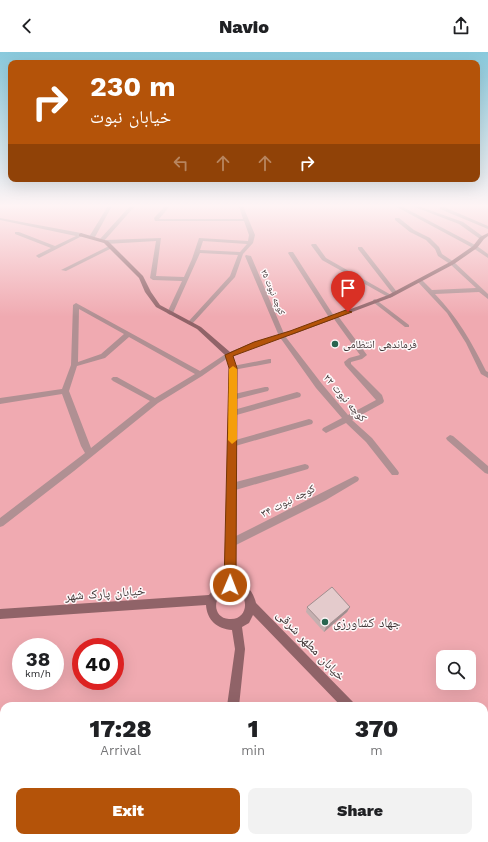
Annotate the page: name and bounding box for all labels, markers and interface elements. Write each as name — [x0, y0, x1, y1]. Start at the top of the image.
icon: back — [16, 15, 38, 37]
icon: share — [450, 15, 472, 37]
text: Navio — [219, 16, 269, 37]
text: 230 m — [90, 70, 176, 103]
icon: right — [24, 76, 76, 128]
text: خیابان نبوت — [90, 106, 171, 127]
icon: left — [170, 152, 192, 174]
icon: ahead — [212, 152, 234, 174]
icon: ahead — [254, 152, 276, 174]
icon: right — [296, 152, 318, 174]
street label: کوچه نبوت ۲۵ — [258, 268, 287, 317]
pin — [331, 271, 365, 312]
icon: arrive — [337, 277, 359, 299]
place label: فرماندهی انتظامی — [343, 338, 417, 351]
marker: فرماندهی انتظامی — [330, 339, 340, 349]
street label: کوچه نبوت ۲۲ — [321, 371, 370, 425]
street label: کوچه نبوت ۳۴ — [259, 482, 318, 520]
position arrow — [209, 564, 251, 606]
street label: خیابان پارک شهر — [63, 583, 146, 604]
street label: خیابان مطهر شرقی — [273, 607, 348, 684]
place label: جهاد کشاورزی — [333, 615, 401, 631]
marker: جهاد کشاورزی — [320, 617, 330, 627]
speed limit sign: 40 — [72, 638, 124, 690]
text: 38 — [26, 647, 50, 671]
map controls — [436, 650, 476, 690]
button: search — [436, 650, 476, 690]
text: km/h — [25, 668, 51, 679]
text: 17:28 — [90, 715, 152, 743]
text: 1 — [248, 715, 258, 743]
text: 370 — [355, 715, 398, 743]
text: Arrival — [100, 743, 141, 758]
text: min — [241, 743, 265, 758]
text: m — [370, 743, 383, 758]
button: Exit — [16, 788, 240, 834]
button: Share — [248, 788, 472, 834]

